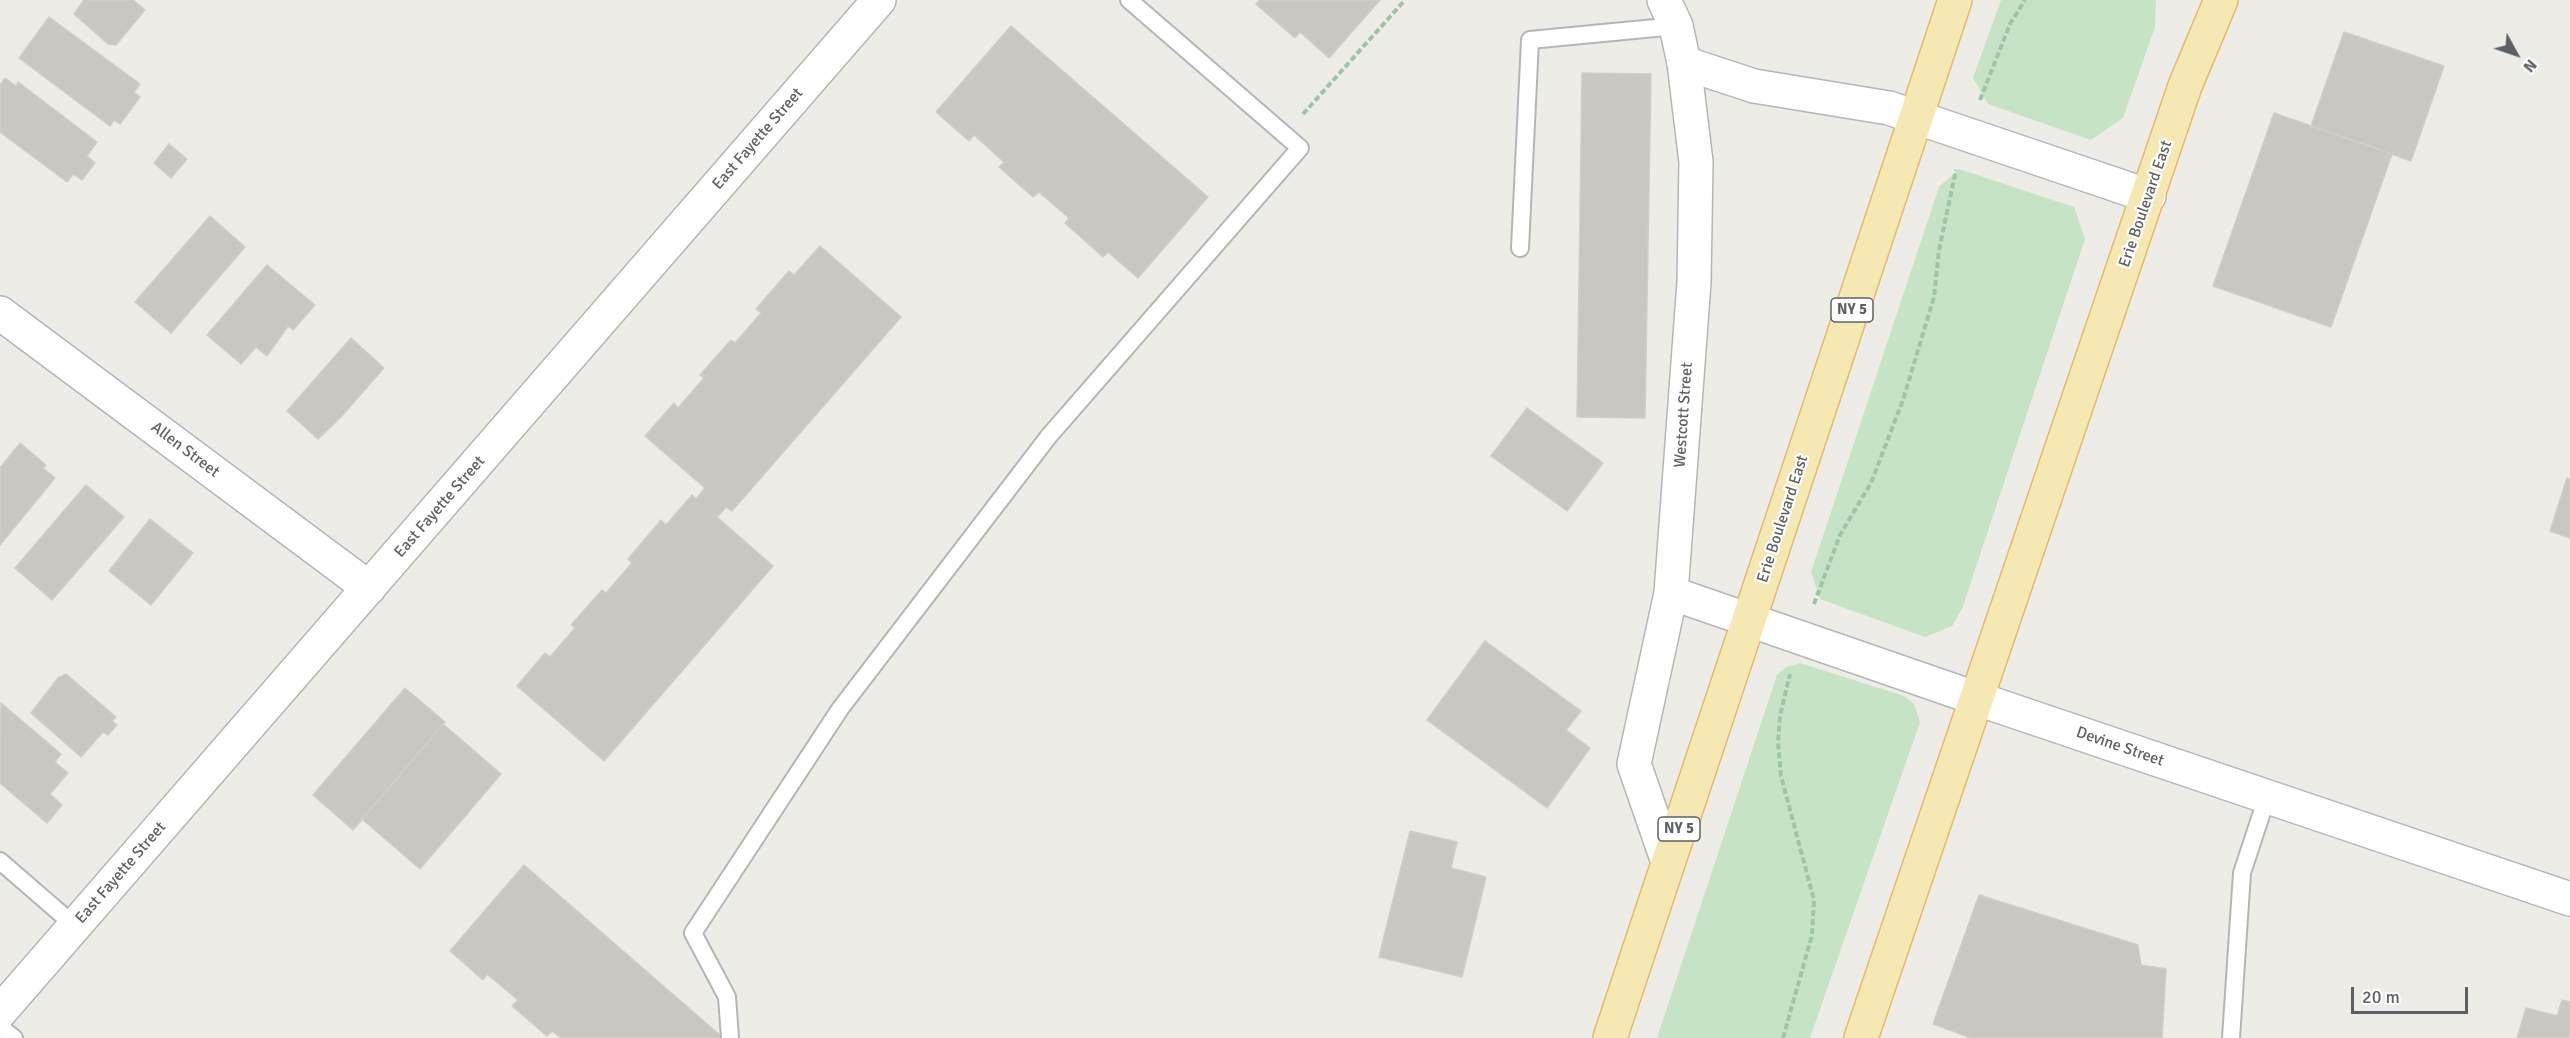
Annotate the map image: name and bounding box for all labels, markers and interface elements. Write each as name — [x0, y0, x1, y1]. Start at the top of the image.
north arrow — [2486, 24, 2546, 84]
text: N — [2519, 55, 2541, 76]
street label: East Fayette Street — [709, 84, 807, 194]
street label: Erie Boulevard East — [2115, 138, 2177, 270]
road number: NY 5 — [1831, 298, 1873, 322]
street label: Westcott Street — [1671, 362, 1697, 468]
street label: Allen Street — [147, 418, 223, 482]
street label: East Fayette Street — [391, 452, 489, 562]
street label: Erie Boulevard East — [1753, 453, 1813, 585]
street label: Devine Street — [2074, 723, 2166, 771]
road number: NY 5 — [1658, 817, 1700, 841]
street label: East Fayette Street — [72, 818, 170, 928]
scale bar — [2354, 975, 2471, 1013]
text: 20 m — [2362, 986, 2400, 1008]

